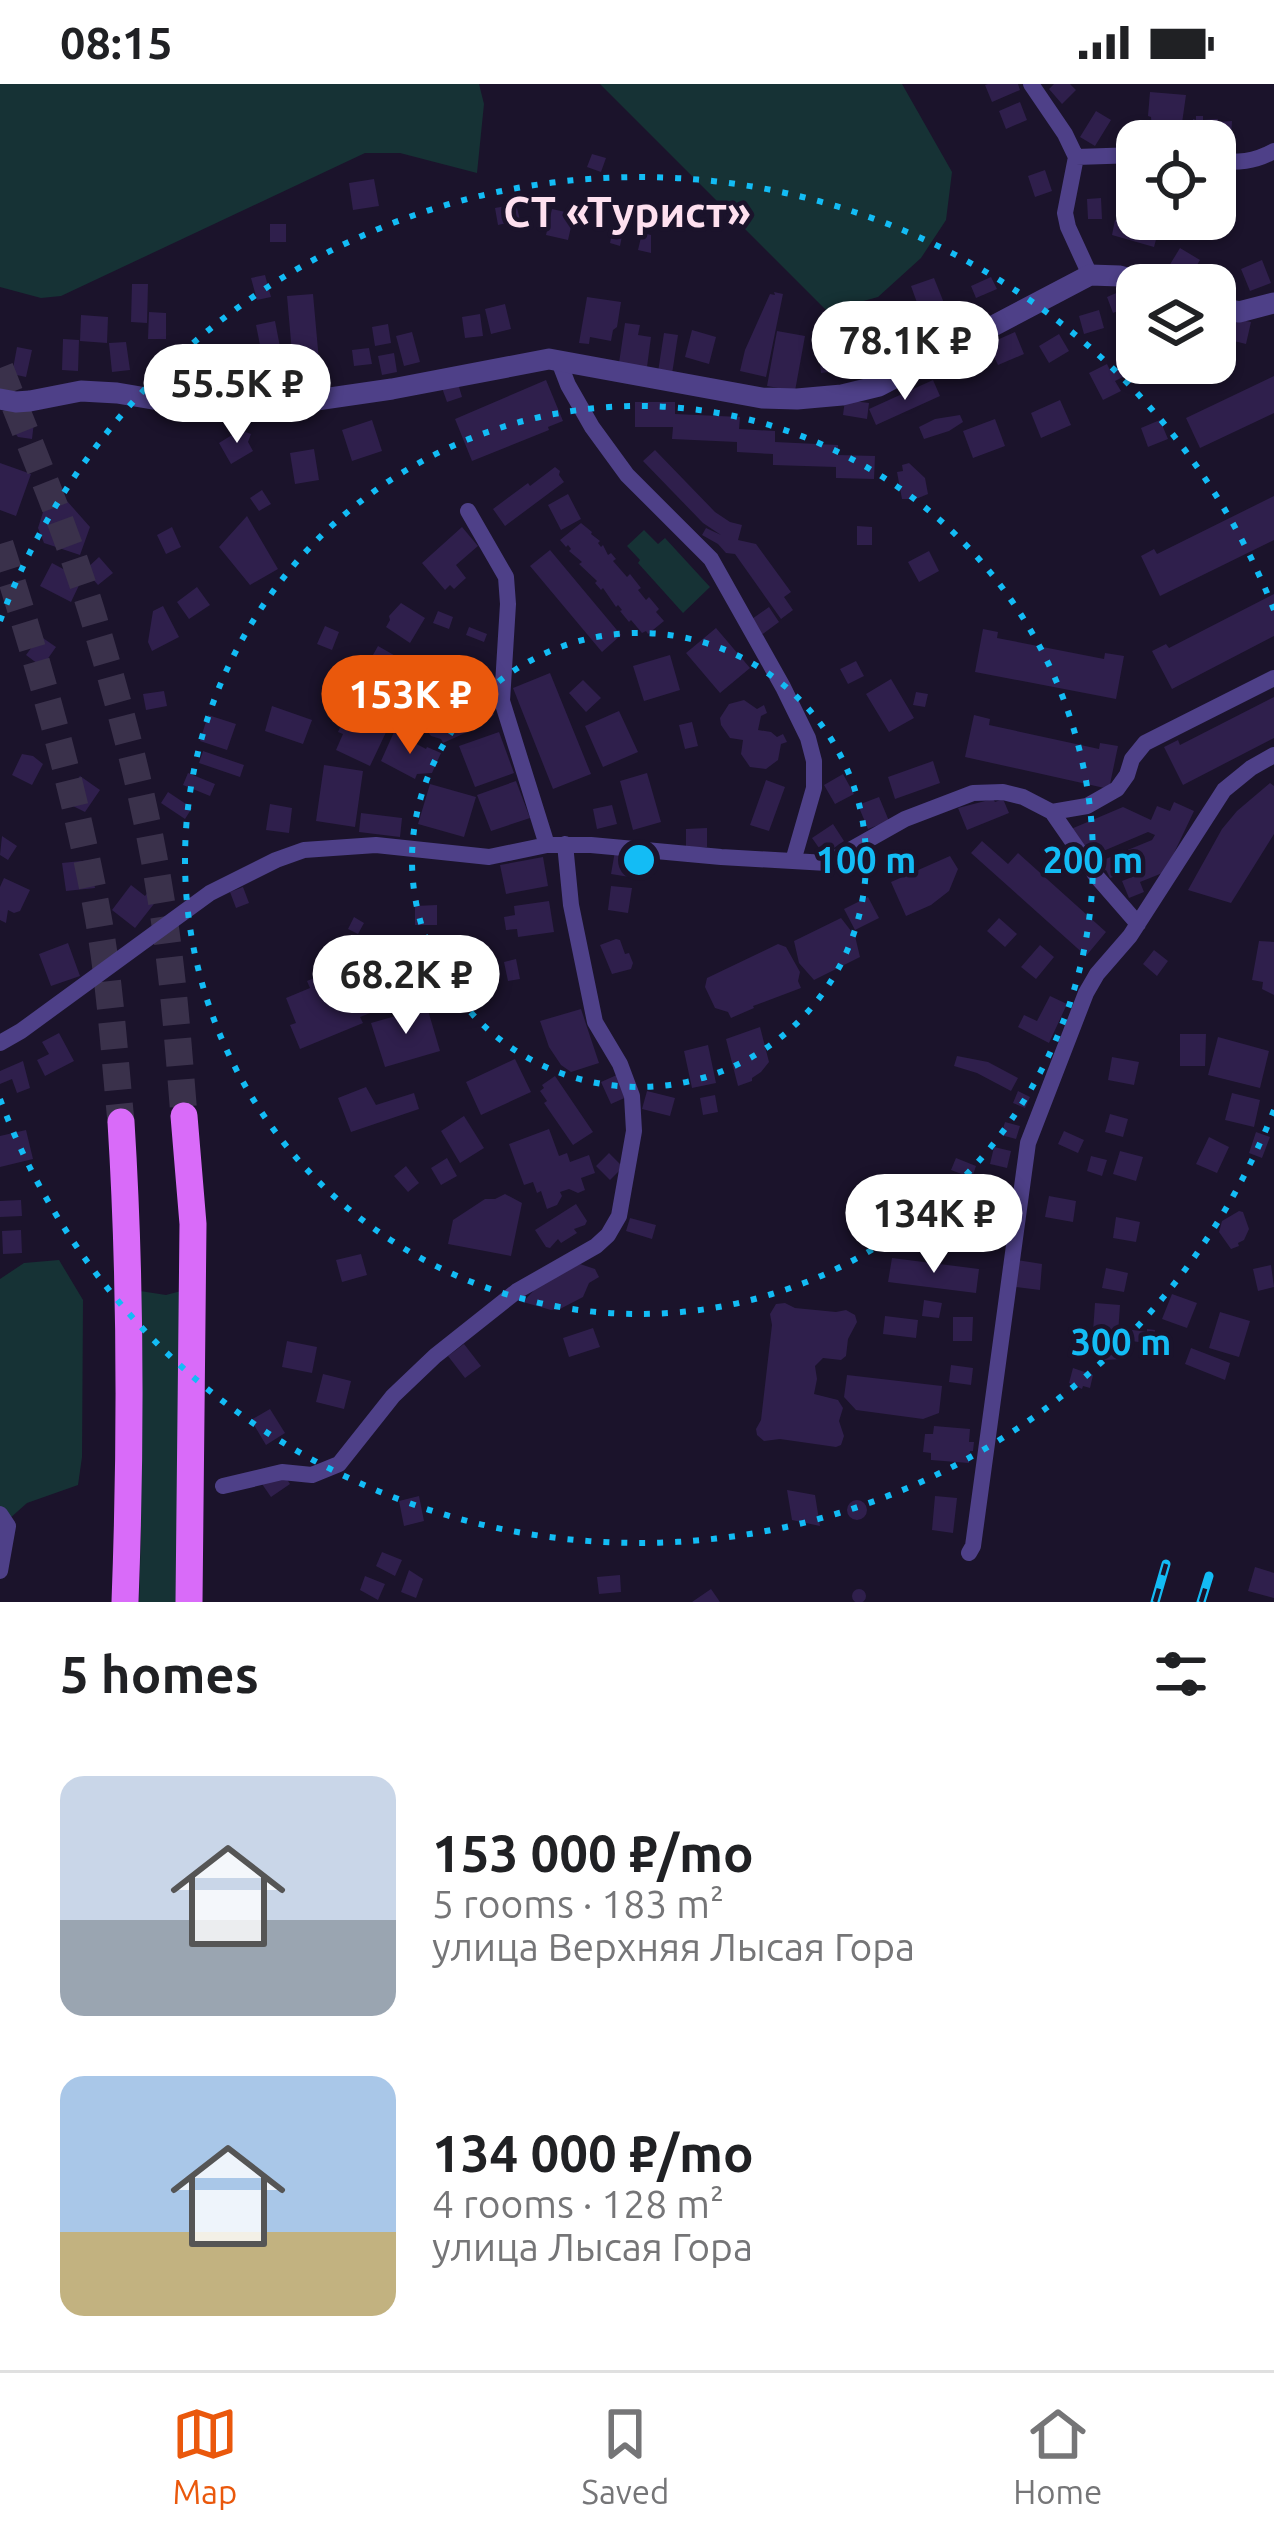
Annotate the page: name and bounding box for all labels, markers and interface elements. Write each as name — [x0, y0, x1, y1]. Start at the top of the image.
text: 08:15 — [60, 17, 173, 68]
map controls — [1116, 120, 1236, 384]
button: locate — [1116, 120, 1236, 240]
district label: СТ «Турист» — [503, 188, 751, 235]
button: layers — [1116, 264, 1236, 384]
pin: 78.1K ₽ — [794, 301, 1016, 403]
text: 78.1K ₽ — [839, 318, 971, 361]
pin: 55.5K ₽ — [126, 344, 348, 446]
text: 55.5K ₽ — [171, 361, 303, 404]
pin: 153K ₽ — [312, 655, 508, 757]
text: 153K ₽ — [348, 672, 472, 715]
centre of rings — [618, 839, 660, 881]
text: 100 m — [816, 839, 916, 880]
text: 200 m — [1043, 839, 1143, 880]
pin: 68.2K ₽ — [295, 935, 517, 1037]
text: 68.2K ₽ — [340, 952, 472, 995]
pin: 134K ₽ — [836, 1174, 1032, 1276]
text: 134K ₽ — [872, 1191, 996, 1234]
text: 300 m — [1071, 1321, 1171, 1362]
icon: filters — [1148, 1641, 1214, 1707]
text: 5 homes — [60, 1645, 259, 1703]
icon: home — [156, 1824, 300, 1968]
text: 153 000 ₽/mo — [432, 1824, 754, 1882]
text: 5 rooms · 183 m² — [432, 1882, 724, 1925]
text: улица Верхняя Лысая Гора — [432, 1925, 915, 1968]
icon: home — [156, 2124, 300, 2268]
text: 134 000 ₽/mo — [432, 2124, 754, 2182]
text: 4 rooms · 128 m² — [432, 2182, 724, 2225]
text: улица Лысая Гора — [432, 2225, 753, 2268]
tab: Map — [172, 2401, 238, 2510]
tab: Saved — [582, 2401, 669, 2510]
tab: Home — [1013, 2401, 1102, 2510]

